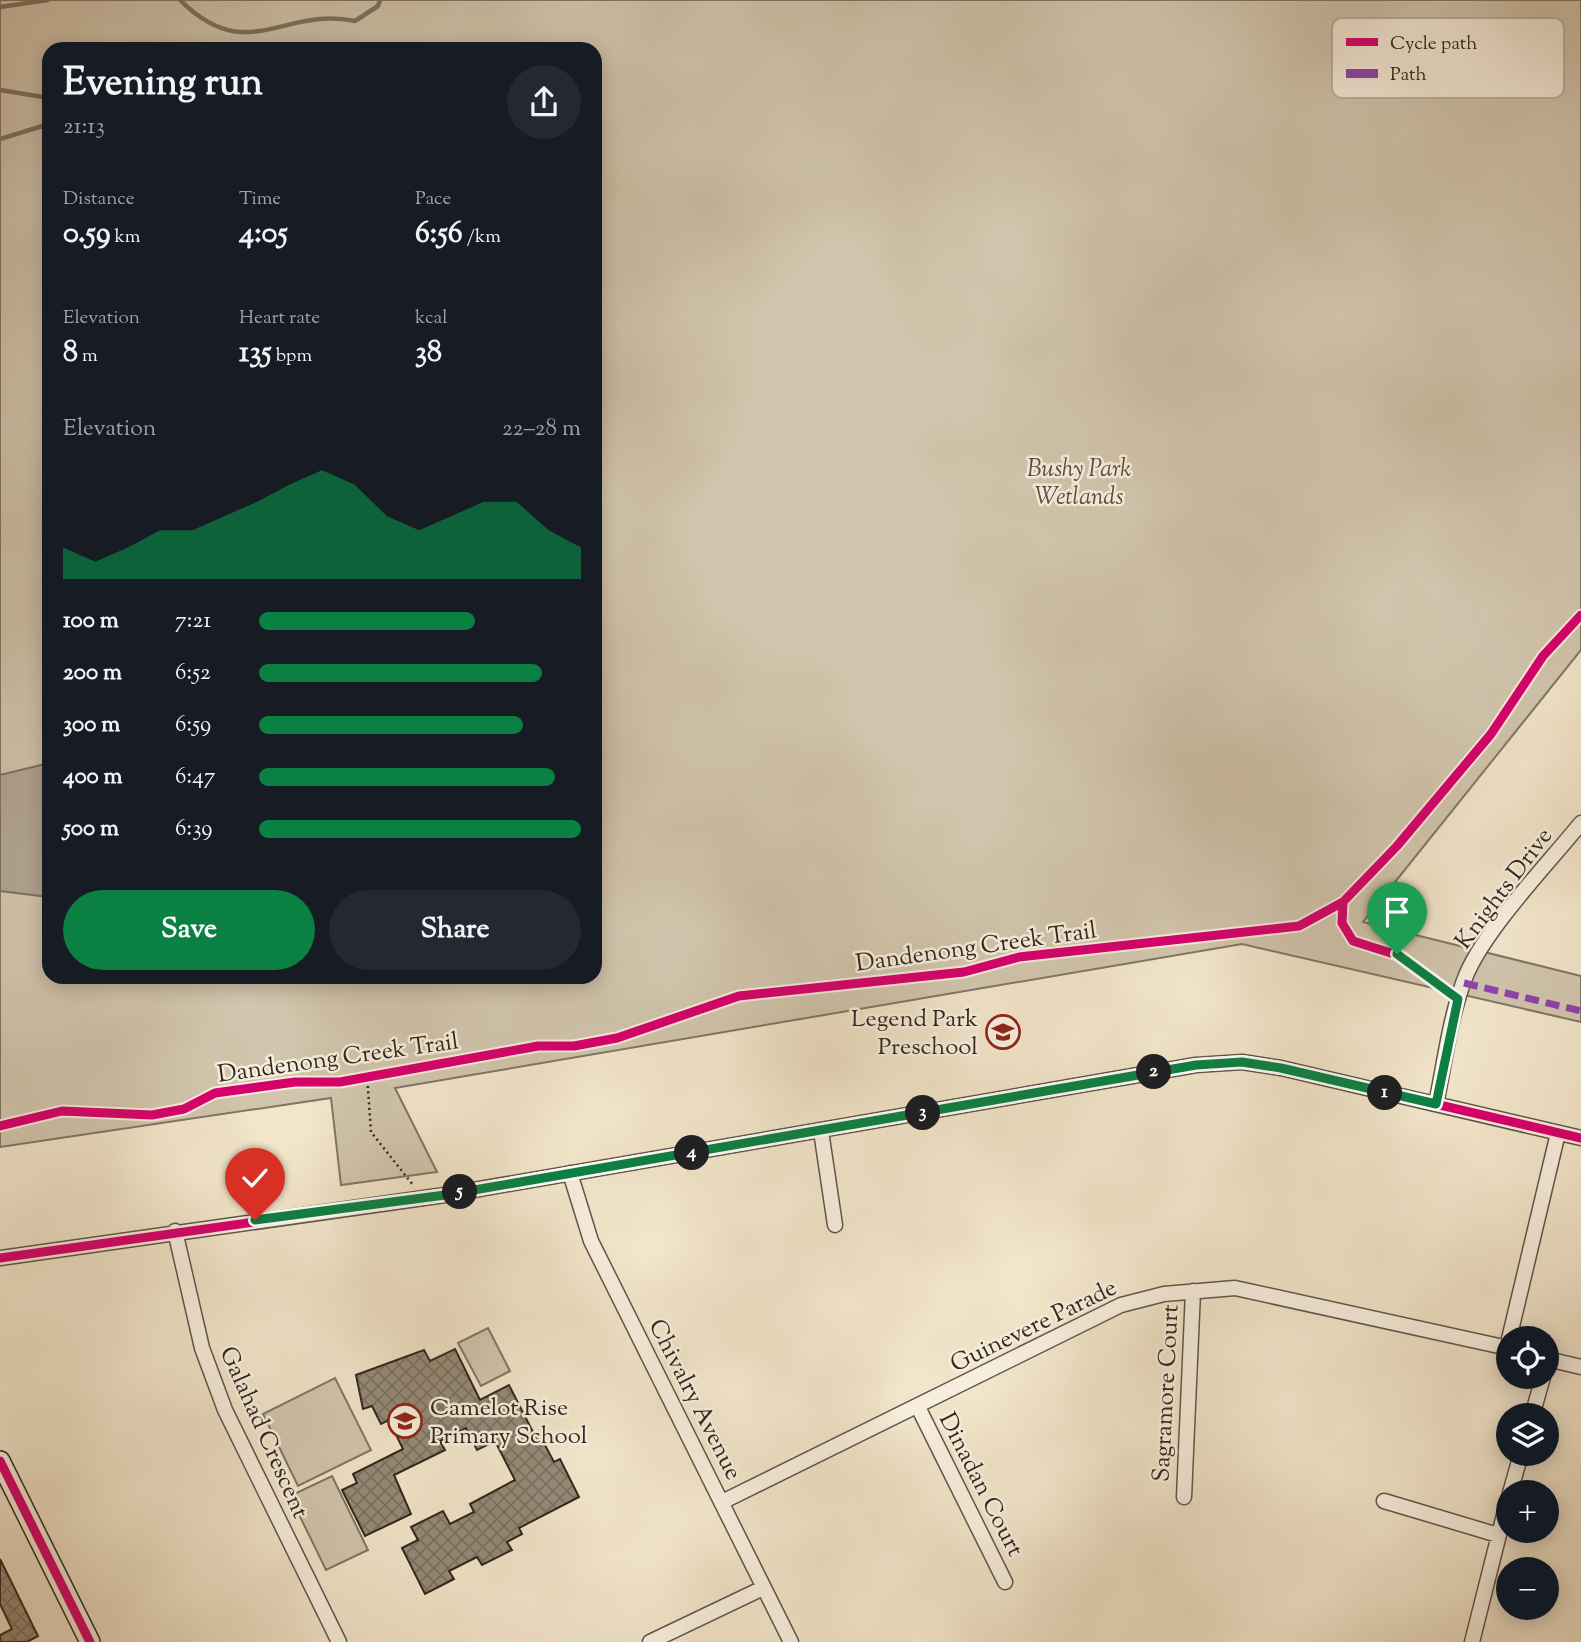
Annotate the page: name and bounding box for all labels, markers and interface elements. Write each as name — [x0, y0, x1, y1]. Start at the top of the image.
legend — [1332, 18, 1564, 98]
text: Cycle path — [1390, 31, 1477, 58]
text: Evening run — [63, 58, 263, 112]
text: Path — [1390, 62, 1427, 89]
button: share — [507, 65, 581, 139]
text: 21:13 — [63, 111, 105, 144]
text: Distance — [63, 186, 135, 213]
text: Time — [239, 186, 281, 213]
text: Pace — [415, 186, 451, 213]
text: 0.59 — [63, 213, 110, 256]
text: 4:05 — [239, 213, 288, 256]
text: 6:56 — [415, 213, 463, 256]
text: km — [110, 224, 141, 251]
text: /km — [463, 224, 501, 251]
text: Elevation — [63, 305, 140, 332]
text: Heart rate — [239, 305, 320, 332]
text: kcal — [415, 305, 448, 332]
text: 8 — [63, 332, 78, 375]
text: 135 — [239, 332, 272, 375]
text: 38 — [415, 332, 442, 375]
text: m — [78, 343, 98, 370]
text: bpm — [272, 343, 312, 370]
text: Elevation — [63, 413, 156, 446]
text: 22–28 m — [502, 413, 581, 446]
park label: Bushy Park Wetlands — [1027, 453, 1131, 515]
text: 100 m — [63, 605, 119, 638]
text: 7:21 — [175, 605, 211, 638]
text: 200 m — [63, 657, 122, 690]
text: 6:52 — [175, 657, 211, 690]
text: 300 m — [63, 709, 120, 742]
text: 6:59 — [175, 709, 211, 742]
text: 400 m — [63, 761, 123, 794]
text: 6:47 — [175, 761, 215, 794]
text: 500 m — [63, 813, 119, 846]
text: 6:39 — [175, 813, 212, 846]
street label: Knights Drive — [1448, 821, 1562, 957]
pin — [1367, 882, 1427, 954]
button: Save — [63, 890, 315, 970]
button: Share — [329, 890, 581, 970]
icon: arrive — [1378, 893, 1416, 931]
street label: Dandenong Creek Trail — [854, 914, 1099, 982]
place label: Legend Park Preschool — [851, 1003, 978, 1065]
school or university icon: Legend Park Preschool — [984, 1013, 1022, 1051]
street label: Dandenong Creek Trail — [216, 1025, 461, 1093]
pin: 2 — [1136, 1054, 1172, 1090]
text: 2 — [1149, 1058, 1158, 1085]
pin: 1 — [1368, 1076, 1402, 1110]
text: 1 — [1381, 1079, 1388, 1106]
pin: 3 — [906, 1096, 940, 1130]
text: 3 — [919, 1099, 926, 1126]
pin: 4 — [674, 1136, 710, 1170]
text: 4 — [687, 1139, 696, 1166]
pin — [225, 1148, 285, 1220]
icon: check — [236, 1159, 274, 1197]
pin: 5 — [442, 1174, 477, 1210]
text: 5 — [456, 1178, 463, 1205]
street label: Guinevere Parade — [945, 1272, 1123, 1382]
street label: Sagramore Court — [1145, 1304, 1189, 1483]
street label: Chivalry Avenue — [639, 1314, 749, 1486]
map controls — [1496, 1326, 1559, 1620]
button: locate — [1496, 1326, 1559, 1389]
street label: Galahad Crescent — [210, 1342, 316, 1524]
place label: Camelot Rise Primary School — [430, 1392, 588, 1454]
school or university icon: Camelot Rise Primary School — [386, 1402, 424, 1440]
button: layers — [1496, 1403, 1559, 1466]
street label: Dinadan Court — [929, 1407, 1031, 1563]
button: + — [1496, 1480, 1559, 1543]
button: − — [1496, 1557, 1559, 1620]

